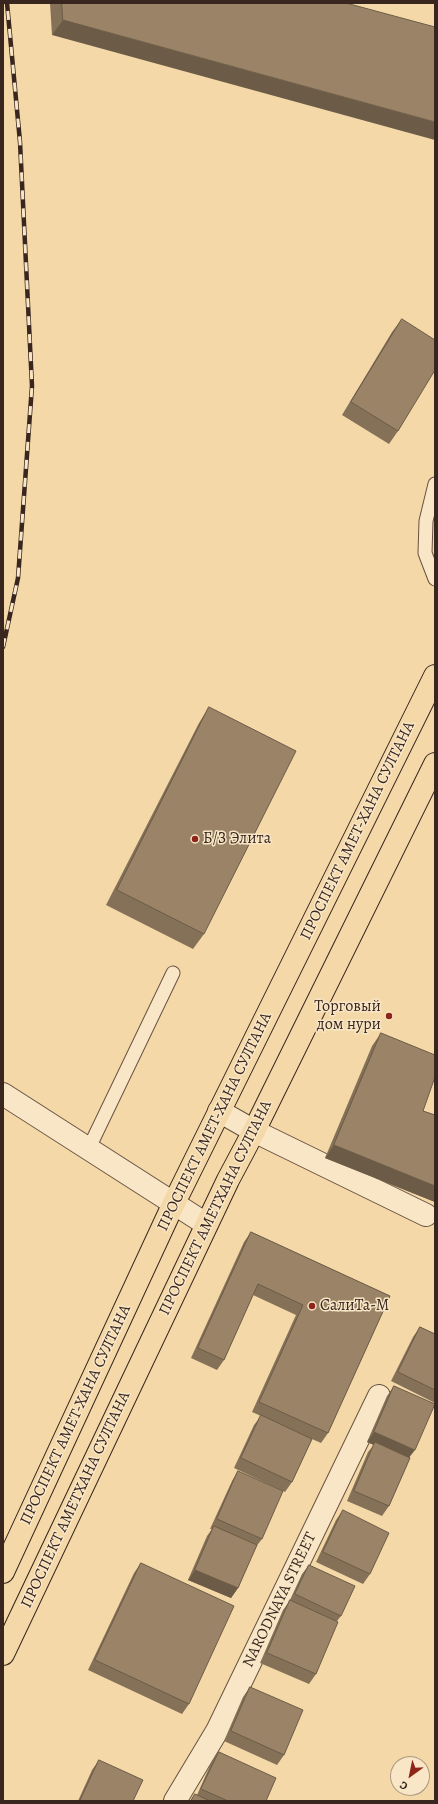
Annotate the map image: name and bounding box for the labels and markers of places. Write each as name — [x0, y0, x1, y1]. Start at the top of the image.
place label: Б/З Элита — [203, 829, 271, 849]
marker: Б/З Элита — [190, 834, 200, 844]
place label: Торговый дом нури — [314, 997, 381, 1035]
marker: Торговый дом нури — [384, 1011, 394, 1021]
place label: СалиТа-М — [320, 1296, 389, 1316]
marker: СалиТа-М — [307, 1301, 317, 1311]

